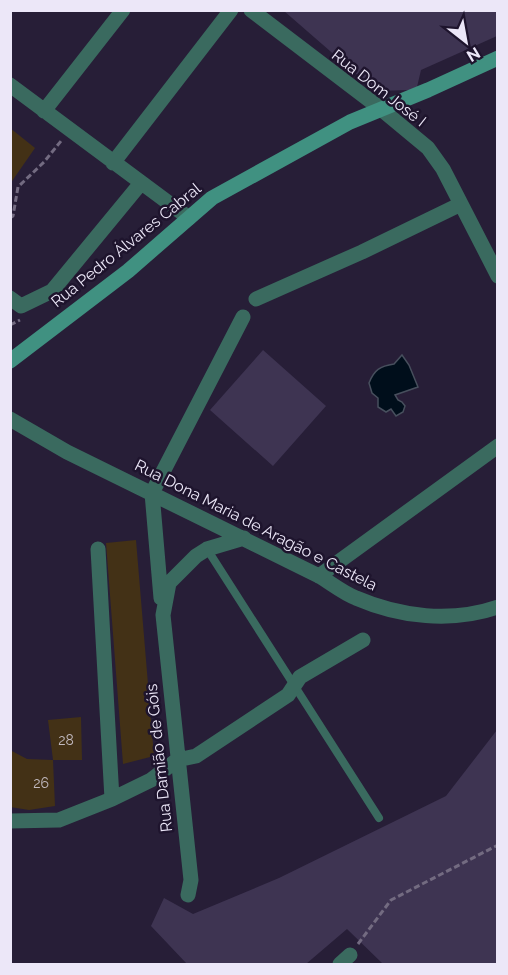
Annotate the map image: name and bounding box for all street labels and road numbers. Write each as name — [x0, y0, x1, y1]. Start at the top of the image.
street label: Rua Dom José I — [328, 45, 430, 131]
street label: Rua Pedro Álvares Cabral — [47, 178, 205, 311]
street label: Rua Dona Maria de Aragão e Castela — [132, 455, 380, 595]
street label: Rua Damião de Góis — [142, 683, 176, 833]

